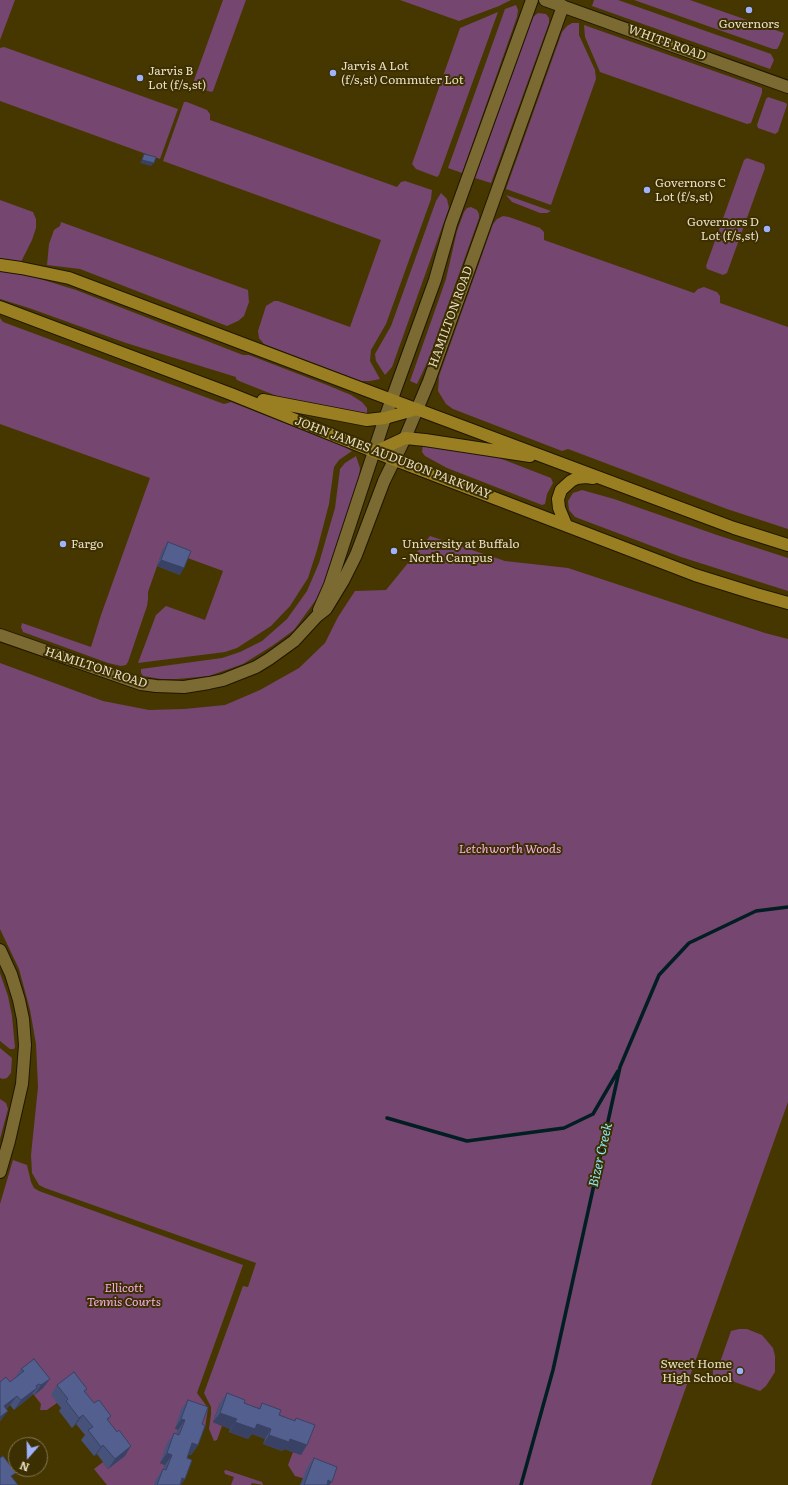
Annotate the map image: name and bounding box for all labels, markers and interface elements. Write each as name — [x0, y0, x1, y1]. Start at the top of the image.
marker: Governors — [744, 5, 754, 15]
place label: Governors — [719, 17, 779, 31]
street label: WHITE ROAD — [626, 22, 708, 64]
place label: Jarvis A Lot (f/s,st) Commuter Lot — [341, 59, 464, 87]
place label: Jarvis B Lot (f/s,st) — [148, 64, 206, 92]
marker: Jarvis A Lot (f/s,st) Commuter Lot — [328, 68, 338, 78]
marker: Jarvis B Lot (f/s,st) — [135, 73, 145, 83]
place label: Governors C Lot (f/s,st) — [655, 176, 726, 204]
marker: Governors C Lot (f/s,st) — [642, 185, 652, 195]
place label: Governors D Lot (f/s,st) — [687, 215, 759, 243]
marker: Governors D Lot (f/s,st) — [762, 224, 772, 234]
street label: HAMILTON ROAD — [426, 264, 476, 370]
street label: JOHN JAMES AUDUBON PARKWAY — [293, 414, 493, 502]
place label: Fargo — [71, 537, 103, 551]
place label: University at Buffalo - North Campus — [402, 537, 520, 565]
marker: Fargo — [58, 539, 68, 549]
marker: University at Buffalo - North Campus — [389, 546, 399, 556]
street label: HAMILTON ROAD — [43, 645, 149, 691]
park label: Letchworth Woods — [459, 842, 561, 856]
water label: Bizer Creek — [586, 1121, 616, 1189]
park label: Ellicott Tennis Courts — [87, 1281, 161, 1309]
place label: Sweet Home High School — [661, 1357, 732, 1385]
marker: Sweet Home High School — [735, 1366, 745, 1376]
north arrow — [8, 1437, 48, 1477]
text: N — [17, 1458, 31, 1476]

